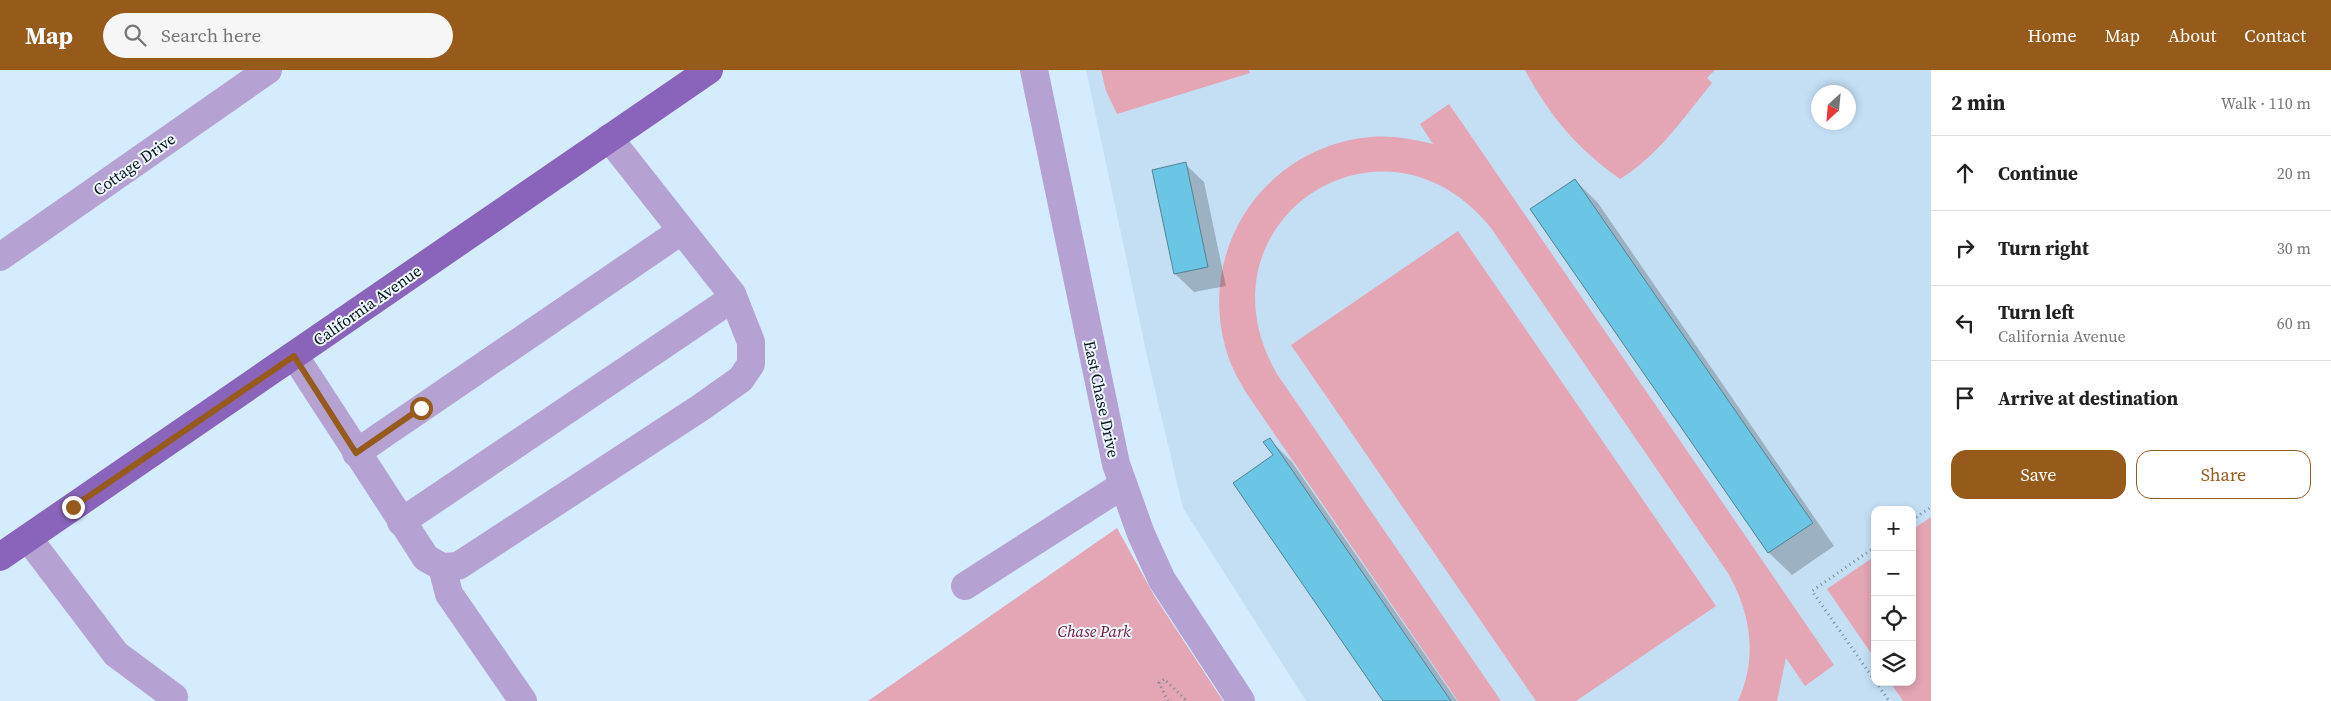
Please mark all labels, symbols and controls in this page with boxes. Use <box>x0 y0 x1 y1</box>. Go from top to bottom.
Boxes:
search box <box>103 13 453 58</box>
text: Map <box>25 19 73 52</box>
icon: search <box>121 21 149 49</box>
text: Search here <box>161 22 261 48</box>
text: Home <box>2028 23 2077 48</box>
text: Map <box>2105 23 2140 48</box>
text: About <box>2168 23 2216 48</box>
text: Contact <box>2244 23 2306 48</box>
north arrow <box>1811 85 1856 130</box>
text: 2 min <box>1951 88 2006 117</box>
text: Walk · 110 m <box>2221 92 2311 114</box>
street label: Cottage Drive <box>88 128 180 200</box>
icon: ahead <box>1951 159 1979 187</box>
text: Continue <box>1998 160 2078 186</box>
text: 20 m <box>2277 162 2311 184</box>
icon: right <box>1951 234 1979 262</box>
text: Turn right <box>1998 235 2089 261</box>
text: 30 m <box>2277 237 2311 259</box>
street label: California Avenue <box>308 259 426 351</box>
text: Turn left <box>1998 299 2074 325</box>
icon: left <box>1951 309 1979 337</box>
text: 60 m <box>2277 312 2311 334</box>
text: California Avenue <box>1998 325 2126 347</box>
street label: East Chase Drive <box>1079 339 1125 459</box>
icon: arrive <box>1951 384 1979 412</box>
text: Arrive at destination <box>1998 385 2178 411</box>
route start <box>410 397 433 420</box>
button: Save <box>1951 450 2126 499</box>
button: Share <box>2136 450 2311 499</box>
route end <box>62 496 85 519</box>
map controls <box>1871 506 1916 686</box>
button: + <box>1871 506 1916 551</box>
button: − <box>1871 551 1916 596</box>
button: locate <box>1871 596 1916 641</box>
park label: Chase Park <box>1057 620 1131 642</box>
button: layers <box>1871 641 1916 686</box>

